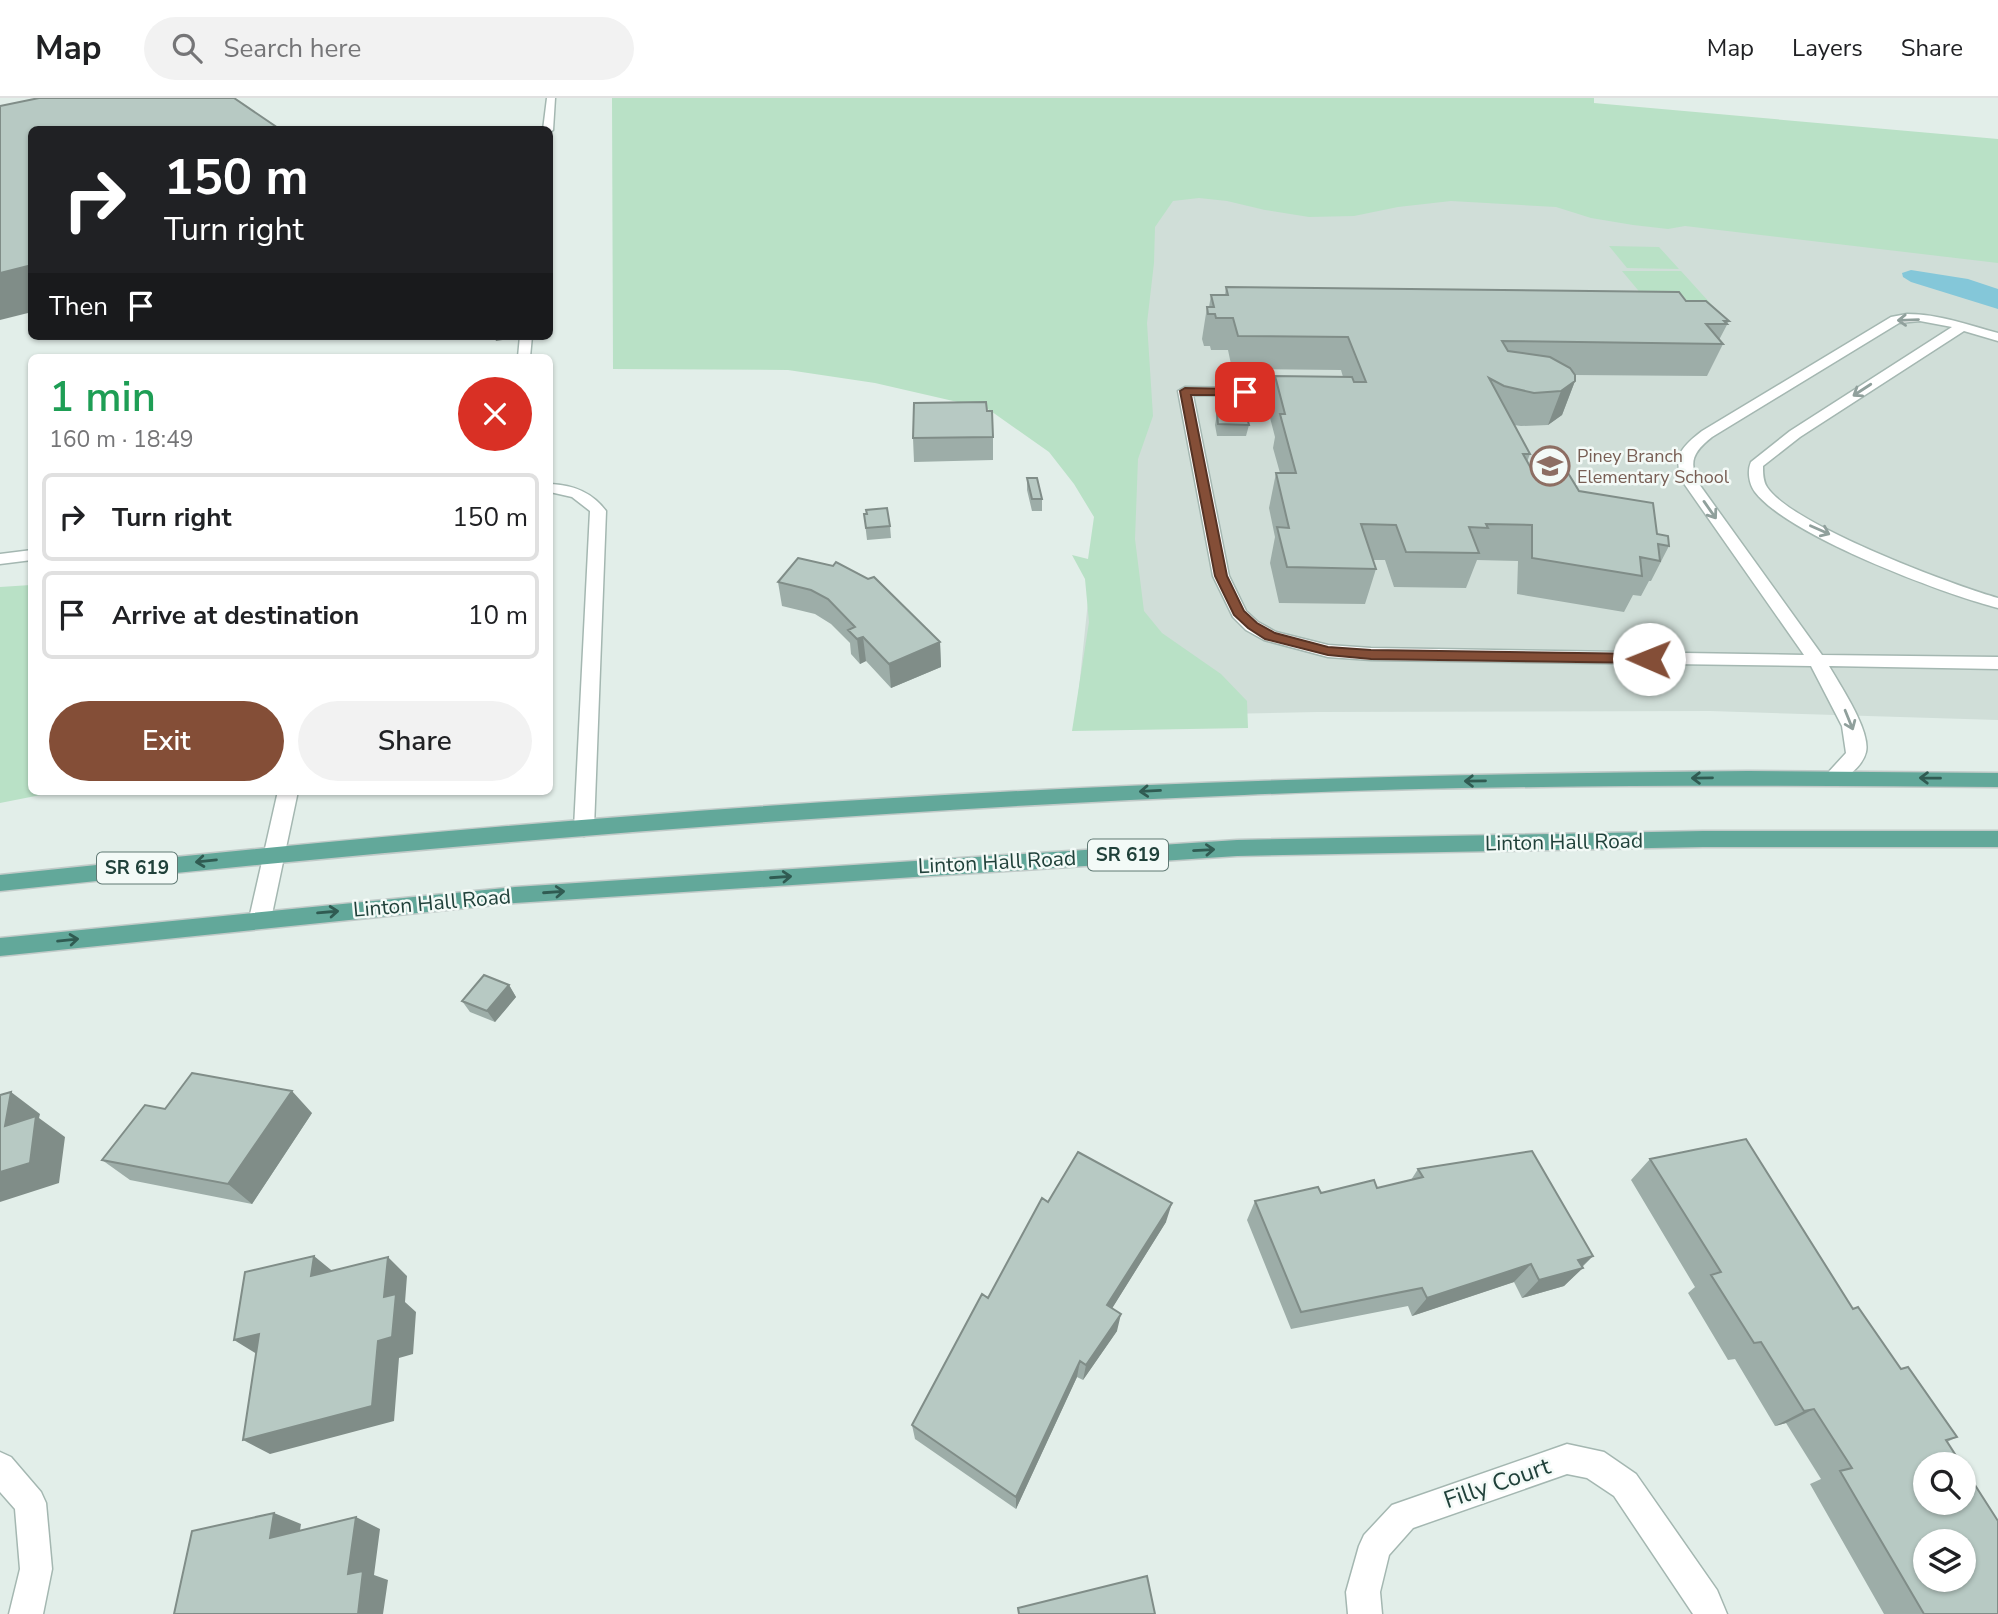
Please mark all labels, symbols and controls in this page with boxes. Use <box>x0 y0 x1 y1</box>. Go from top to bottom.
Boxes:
search box <box>144 17 634 80</box>
text: Map <box>35 26 102 71</box>
icon: search <box>168 29 206 67</box>
text: Search here <box>224 31 361 66</box>
text: Map <box>1707 32 1754 64</box>
text: Layers <box>1792 32 1863 64</box>
text: Share <box>1901 32 1963 64</box>
text: 150 m <box>164 144 308 211</box>
icon: right <box>49 154 140 245</box>
text: Turn right <box>164 208 304 251</box>
icon: arrive <box>122 287 160 325</box>
text: Then <box>49 289 108 324</box>
one-way arrow <box>1896 313 1919 326</box>
pin <box>1215 362 1275 422</box>
text: 1 min <box>49 369 156 426</box>
icon: arrive <box>1226 373 1264 411</box>
button: close <box>458 377 532 451</box>
one-way arrow <box>1853 383 1872 398</box>
text: 160 m · 18:49 <box>49 424 194 455</box>
place label: Piney Branch Elementary School <box>1577 444 1730 489</box>
school or university icon: Piney Branch Elementary School <box>1529 445 1571 487</box>
icon: right <box>53 498 91 536</box>
text: Turn right <box>112 500 231 535</box>
text: 150 m <box>452 500 528 535</box>
one-way arrow <box>1703 500 1717 519</box>
one-way arrow <box>1809 524 1830 537</box>
icon: arrive <box>53 596 91 634</box>
text: Arrive at destination <box>112 598 359 633</box>
text: 10 m <box>468 598 528 633</box>
position arrow <box>1612 622 1686 696</box>
button: Exit <box>49 701 284 781</box>
button: Share <box>298 701 532 781</box>
one-way arrow <box>1843 708 1856 730</box>
one-way arrow <box>1691 771 1714 785</box>
one-way arrow <box>1919 772 1942 785</box>
one-way arrow <box>1464 775 1487 788</box>
one-way arrow <box>1138 785 1161 798</box>
street label: Linton Hall Road <box>1485 827 1643 857</box>
road number: SR 619 <box>1088 840 1168 870</box>
one-way arrow <box>1192 843 1215 856</box>
street label: Linton Hall Road <box>917 844 1077 880</box>
road number: SR 619 <box>97 852 177 884</box>
one-way arrow <box>195 855 218 868</box>
one-way arrow <box>770 870 793 883</box>
street label: Linton Hall Road <box>352 882 512 924</box>
one-way arrow <box>543 886 566 899</box>
one-way arrow <box>316 905 339 918</box>
one-way arrow <box>56 933 79 946</box>
street label: Filly Court <box>1439 1450 1555 1516</box>
map controls <box>1913 1452 1976 1592</box>
button: search <box>1913 1452 1976 1515</box>
button: layers <box>1913 1529 1976 1592</box>

